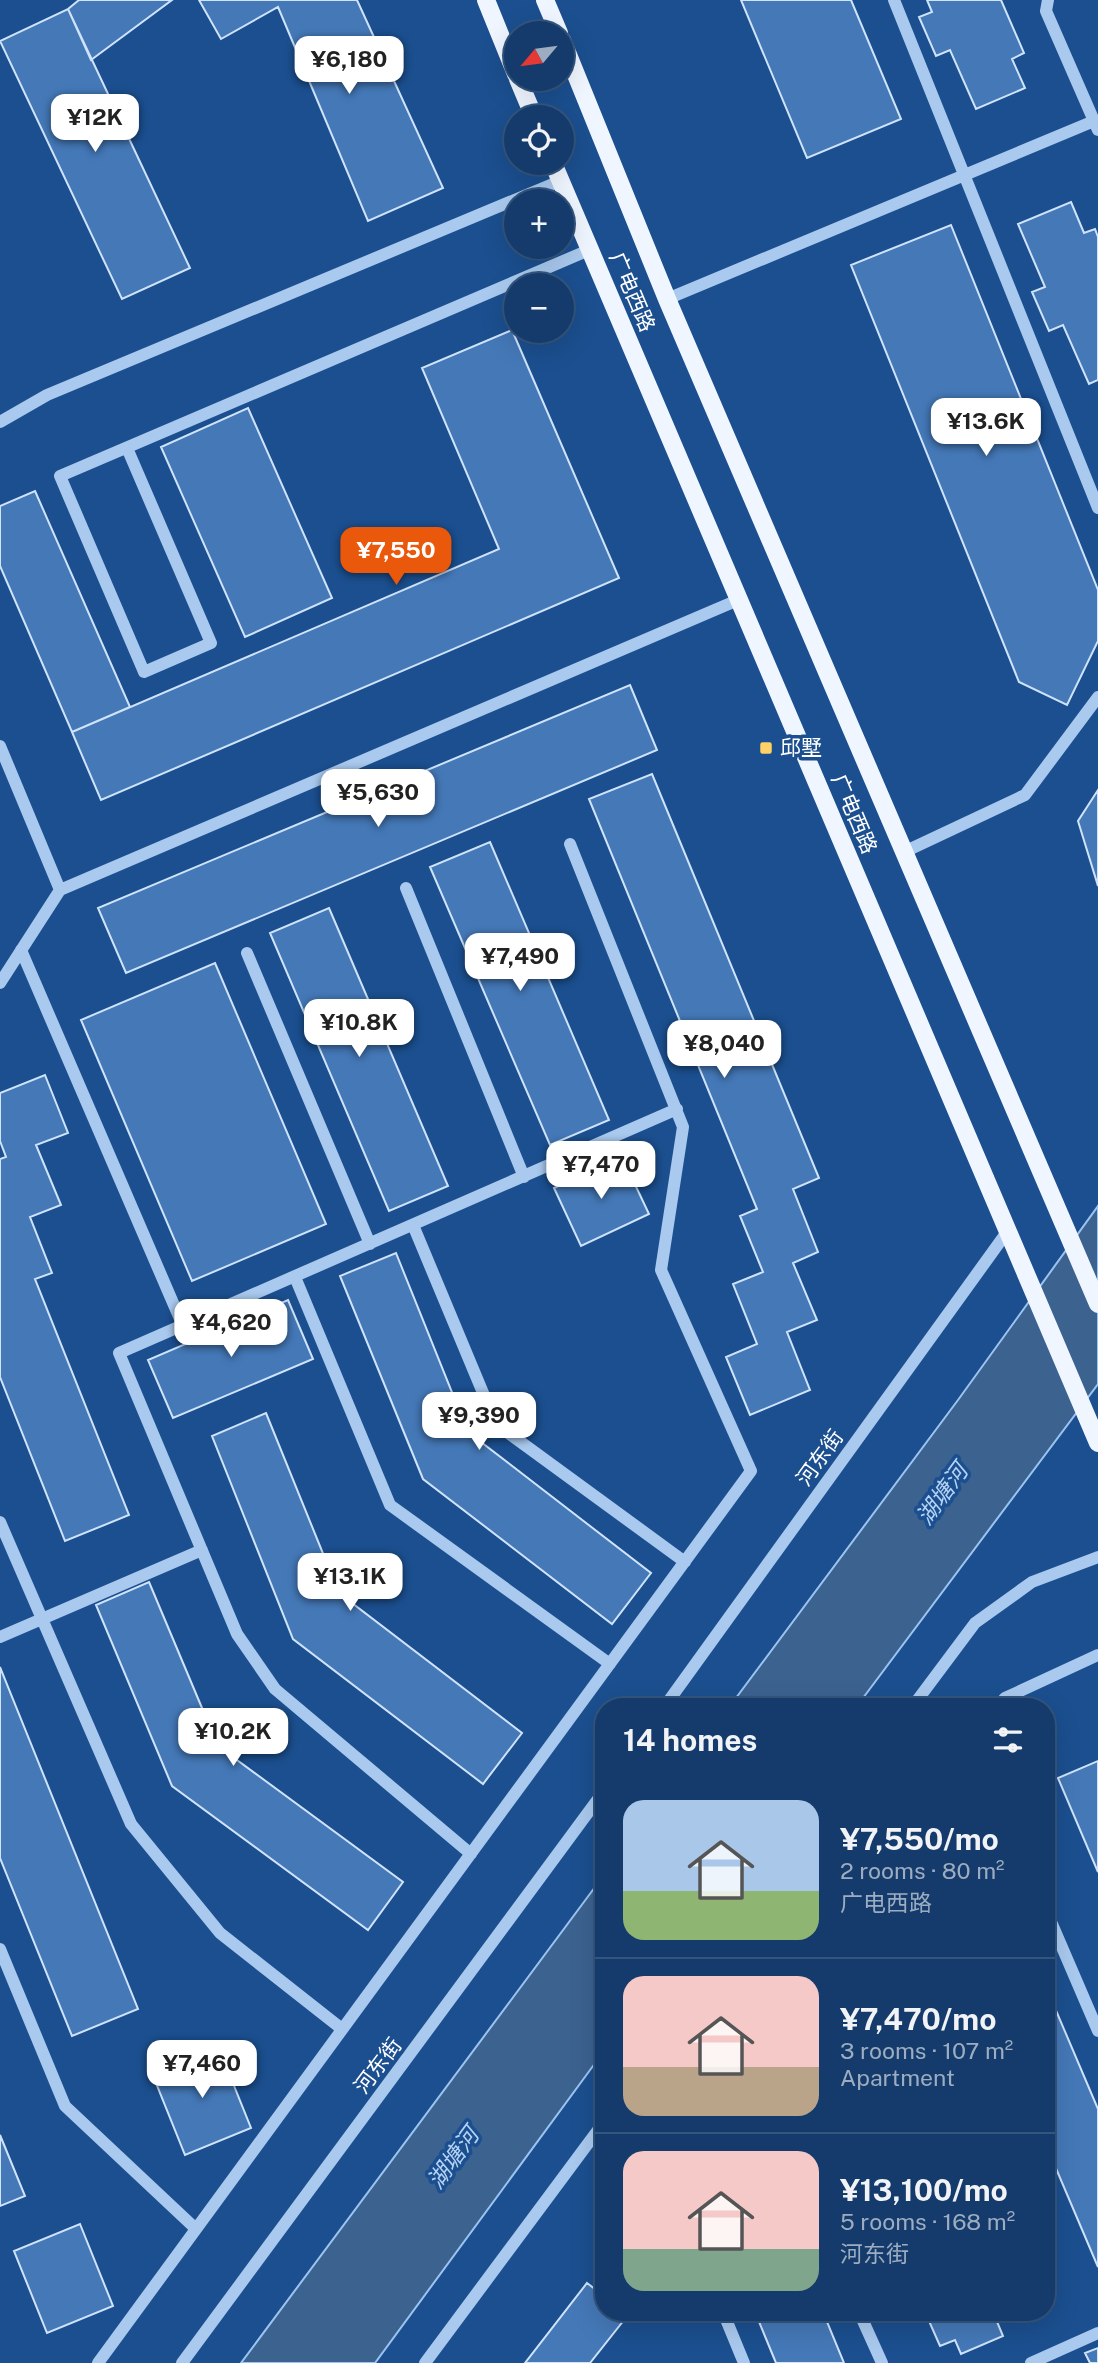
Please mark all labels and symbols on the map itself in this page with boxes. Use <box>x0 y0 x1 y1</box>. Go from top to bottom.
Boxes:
north arrow <box>504 21 574 91</box>
pin: ¥6,180 <box>292 36 406 96</box>
pin: ¥12K <box>54 94 136 154</box>
street label: 广电西路 <box>605 248 660 335</box>
pin: ¥13.6K <box>929 398 1043 458</box>
pin: ¥7,550 <box>339 528 453 587</box>
place label: 邱墅 <box>780 735 822 760</box>
marker: 邱墅 <box>758 740 774 756</box>
pin: ¥5,630 <box>321 770 435 829</box>
street label: 广电西路 <box>827 770 882 857</box>
pin: ¥7,490 <box>463 934 577 993</box>
pin: ¥10.8K <box>302 1000 416 1059</box>
pin: ¥8,040 <box>667 1020 781 1080</box>
pin: ¥7,470 <box>544 1142 658 1201</box>
pin: ¥4,620 <box>174 1300 288 1359</box>
pin: ¥9,390 <box>422 1392 536 1452</box>
street label: 河东街 <box>791 1425 848 1491</box>
water label: 湖塘河 <box>910 1455 975 1530</box>
pin: ¥13.1K <box>293 1554 407 1613</box>
pin: ¥10.2K <box>176 1708 290 1768</box>
street label: 河东街 <box>349 2033 407 2098</box>
pin: ¥7,460 <box>145 2040 259 2100</box>
water label: 湖塘河 <box>421 2119 486 2194</box>

